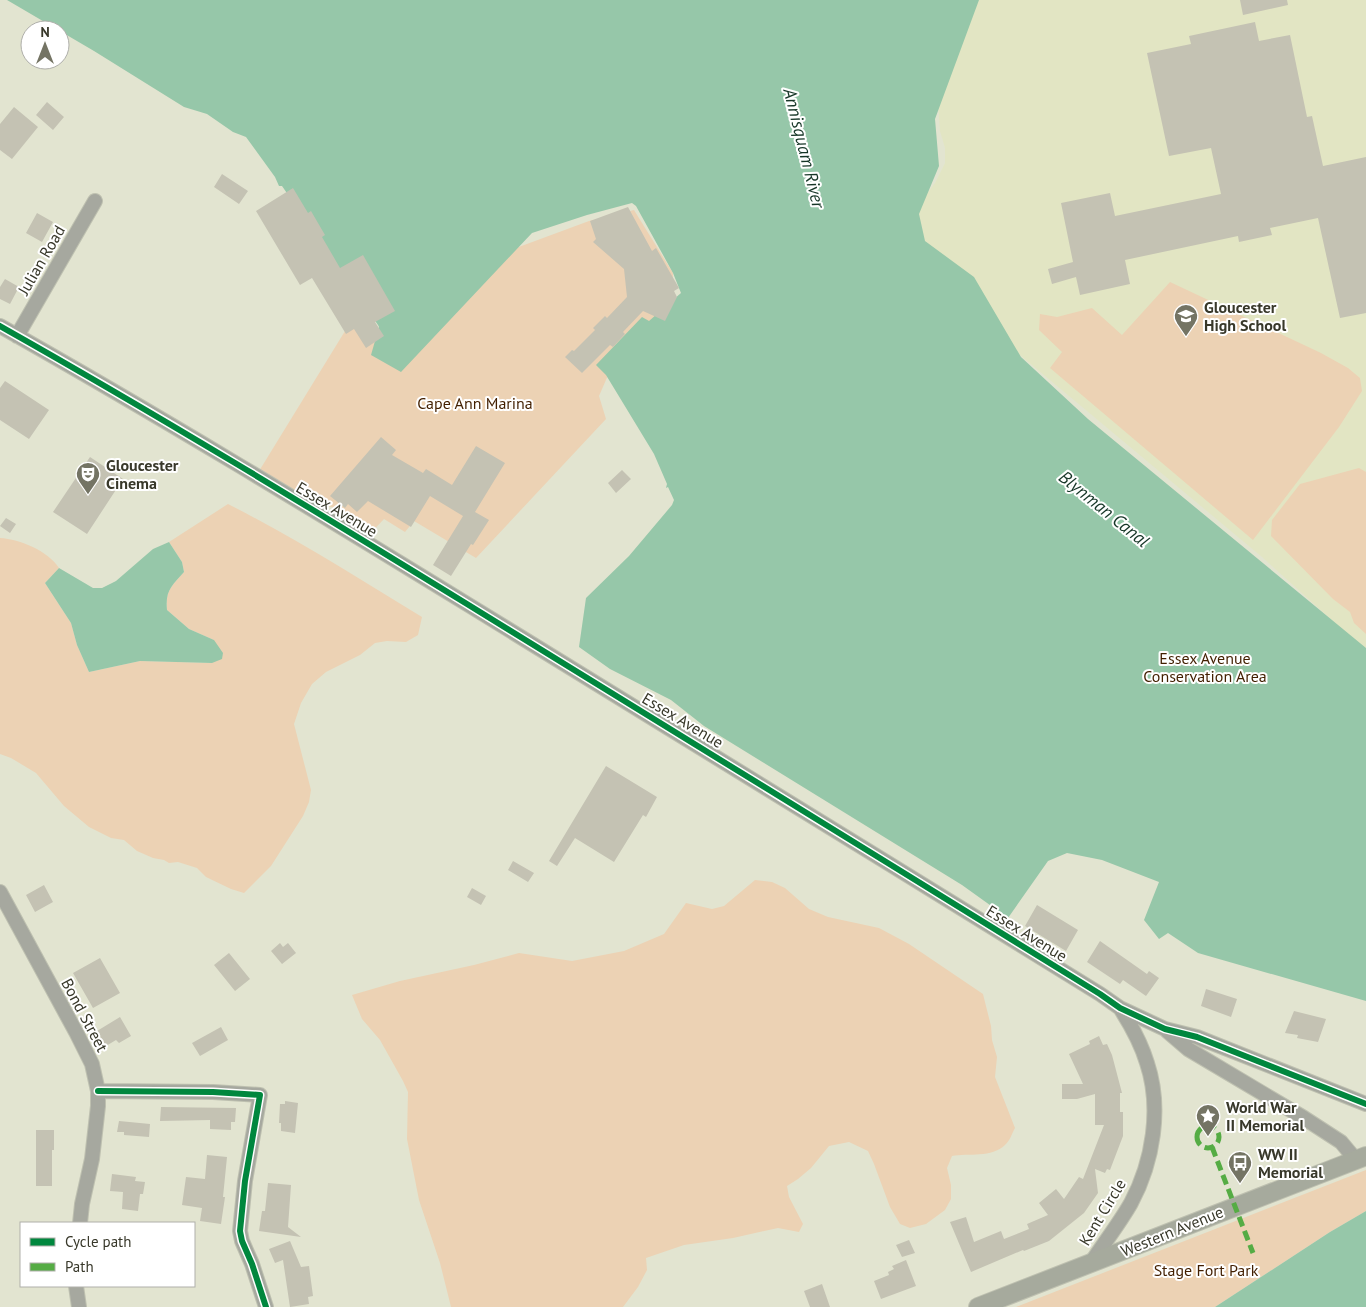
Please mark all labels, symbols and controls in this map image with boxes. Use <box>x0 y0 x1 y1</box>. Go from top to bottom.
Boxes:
north arrow <box>20 20 70 70</box>
text: N <box>40 23 50 41</box>
water label: Annisquam River <box>778 85 831 211</box>
street label: Julian Road <box>13 222 69 299</box>
place label: Gloucester High School <box>1204 297 1286 335</box>
school or university icon: Gloucester High School <box>1173 303 1199 337</box>
park label: Cape Ann Marina <box>417 393 533 413</box>
place label: Gloucester Cinema <box>106 455 179 493</box>
theatre icon: Gloucester Cinema <box>75 461 101 495</box>
water label: Blynman Canal <box>1054 465 1154 552</box>
street label: Essex Avenue <box>293 477 381 541</box>
park label: Essex Avenue Conservation Area <box>1143 648 1267 686</box>
street label: Essex Avenue <box>639 688 727 752</box>
street label: Essex Avenue <box>983 900 1071 966</box>
street label: Bond Street <box>57 975 113 1056</box>
place label: World War II Memorial <box>1226 1097 1304 1135</box>
place icon: World War II Memorial <box>1195 1103 1221 1137</box>
place label: WW II Memorial <box>1258 1144 1323 1182</box>
bus stop icon: WW II Memorial <box>1227 1150 1253 1184</box>
street label: Kent Circle <box>1074 1175 1130 1249</box>
street label: Western Avenue <box>1118 1201 1226 1261</box>
legend <box>20 1222 195 1287</box>
text: Cycle path <box>65 1232 131 1251</box>
text: Path <box>65 1257 94 1276</box>
park label: Stage Fort Park <box>1154 1260 1259 1280</box>

